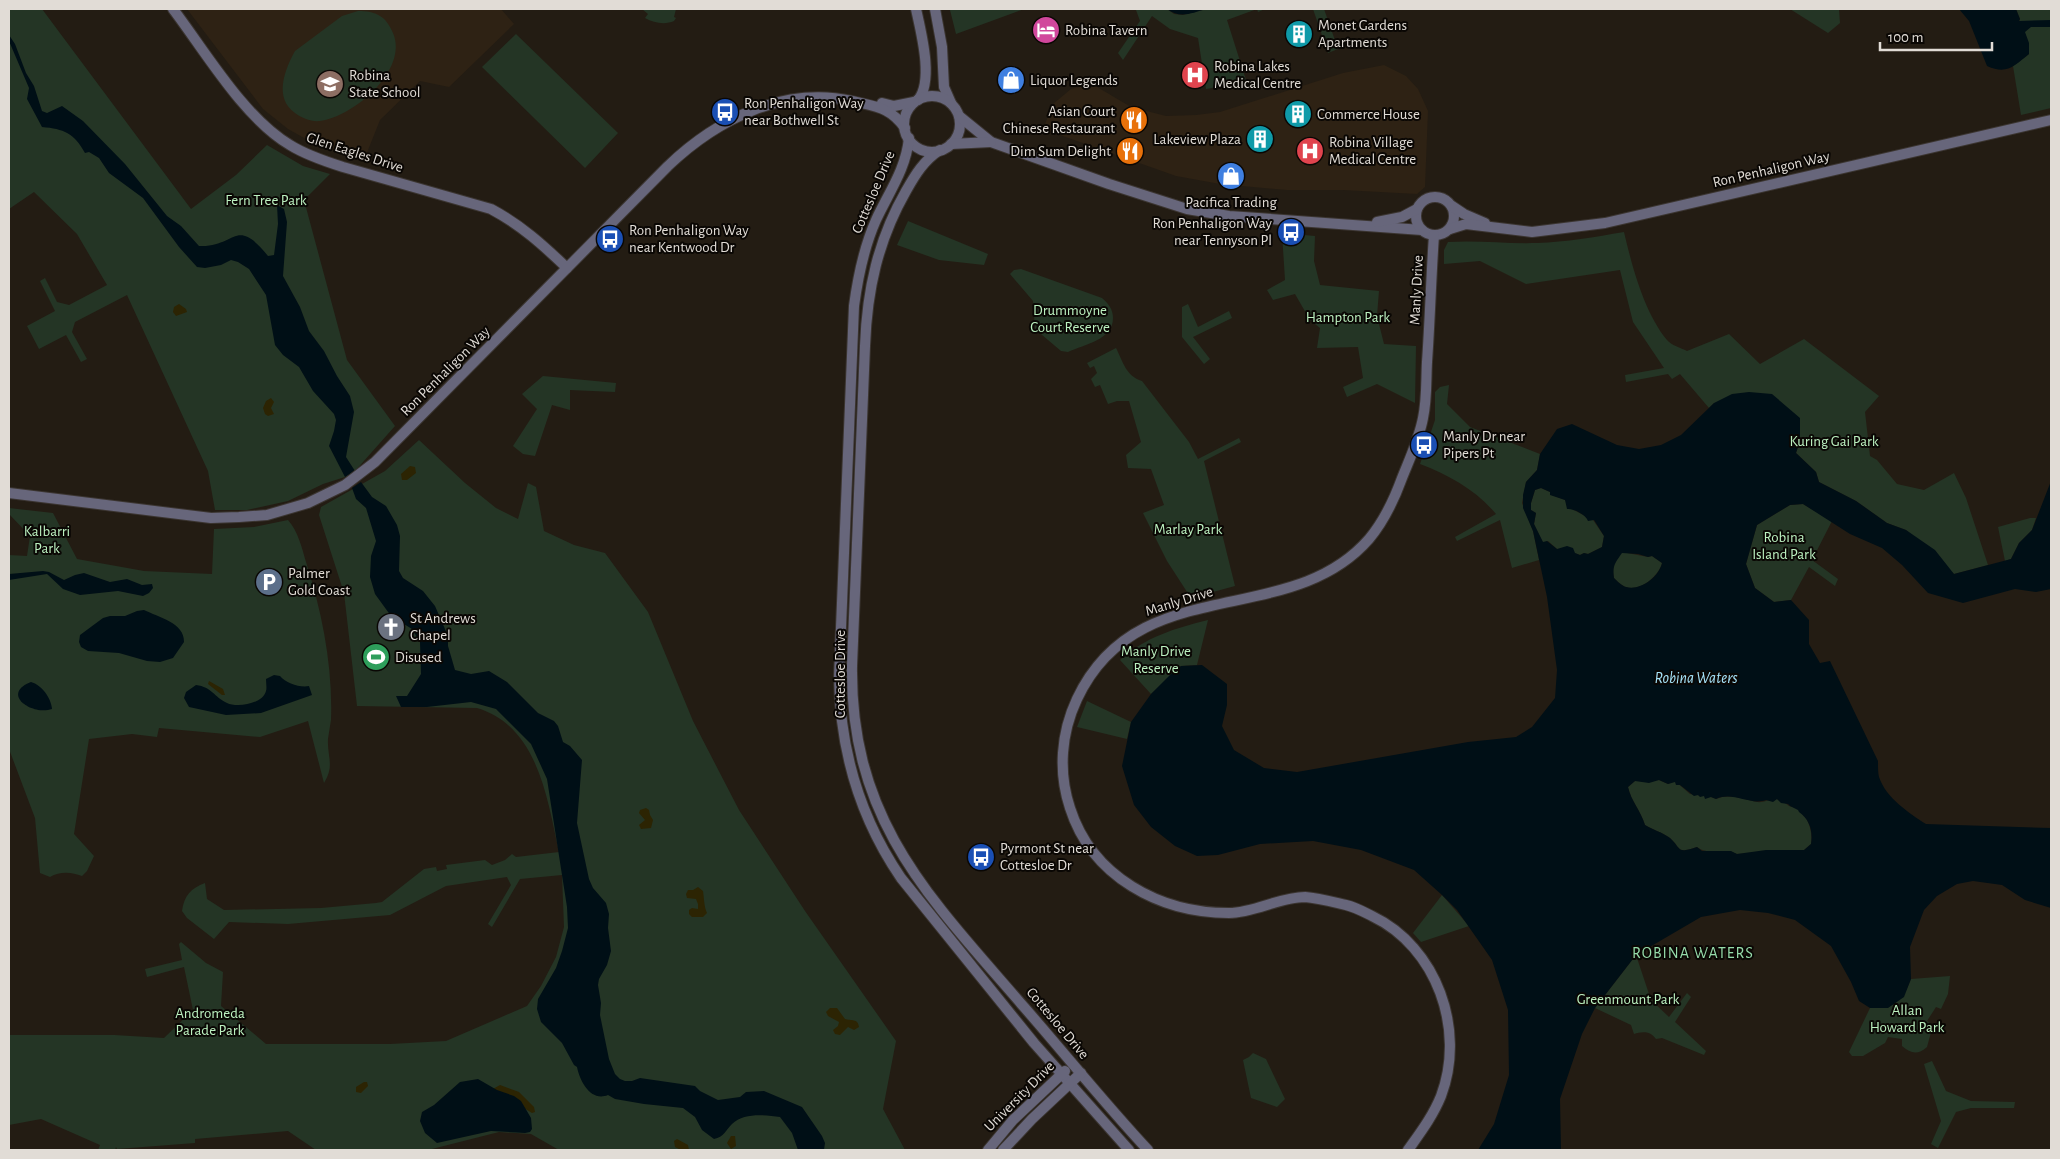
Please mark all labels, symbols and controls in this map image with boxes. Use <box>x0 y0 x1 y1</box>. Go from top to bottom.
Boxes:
hotel icon: Robina Tavern <box>1031 15 1061 45</box>
place label: Monet Gardens Apartments <box>1318 18 1407 50</box>
building icon: Monet Gardens Apartments <box>1284 19 1314 49</box>
scale bar <box>1880 20 1992 52</box>
place label: Robina Tavern <box>1065 23 1147 38</box>
text: 100 m <box>1888 30 1923 45</box>
place label: Robina Lakes Medical Centre <box>1214 59 1301 91</box>
hospital icon: Robina Lakes Medical Centre <box>1180 60 1210 90</box>
shop icon: Liquor Legends <box>996 65 1026 95</box>
place label: Robina State School <box>349 68 421 100</box>
school or university icon: Robina State School <box>315 69 345 99</box>
place label: Liquor Legends <box>1030 73 1118 88</box>
place label: Ron Penhaligon Way near Bothwell St <box>744 96 864 128</box>
bus stop icon: Ron Penhaligon Way near Bothwell St <box>710 97 740 127</box>
building icon: Commerce House <box>1283 99 1313 129</box>
place label: Asian Court Chinese Restaurant <box>1003 104 1115 136</box>
restaurant icon: Asian Court Chinese Restaurant <box>1119 105 1149 135</box>
place label: Commerce House <box>1317 107 1420 122</box>
building icon: Lakeview Plaza <box>1245 124 1275 154</box>
street label: Glen Eagles Drive <box>305 130 405 175</box>
place label: Lakeview Plaza <box>1153 132 1241 147</box>
place label: Robina Village Medical Centre <box>1329 135 1416 167</box>
restaurant icon: Dim Sum Delight <box>1115 136 1145 166</box>
hospital icon: Robina Village Medical Centre <box>1295 136 1325 166</box>
place label: Dim Sum Delight <box>1010 144 1111 159</box>
street label: Cottesloe Drive <box>849 149 898 236</box>
street label: Ron Penhaligon Way <box>1711 149 1832 190</box>
shop icon: Pacifica Trading <box>1216 161 1246 191</box>
park label: Fern Tree Park <box>225 193 307 208</box>
place label: Pacifica Trading <box>1185 195 1277 210</box>
place label: Ron Penhaligon Way near Tennyson Pl <box>1152 216 1273 248</box>
bus stop icon: Ron Penhaligon Way near Tennyson Pl <box>1276 217 1306 247</box>
place label: Ron Penhaligon Way near Kentwood Dr <box>629 223 749 255</box>
bus stop icon: Ron Penhaligon Way near Kentwood Dr <box>595 224 625 254</box>
street label: Manly Drive <box>1407 255 1426 325</box>
park label: Drummoyne Court Reserve <box>1030 303 1110 335</box>
park label: Hampton Park <box>1306 310 1390 325</box>
street label: Ron Penhaligon Way <box>398 323 493 419</box>
place label: Manly Dr near Pipers Pt <box>1443 429 1525 461</box>
bus stop icon: Manly Dr near Pipers Pt <box>1409 430 1439 460</box>
park label: Kuring Gai Park <box>1789 434 1879 449</box>
park label: Marlay Park <box>1154 522 1222 537</box>
park label: Kalbarri Park <box>24 524 70 556</box>
park label: Robina Island Park <box>1752 530 1816 562</box>
place label: Palmer Gold Coast <box>288 566 350 598</box>
parking icon: Palmer Gold Coast <box>254 567 284 597</box>
street label: Manly Drive <box>1143 584 1215 619</box>
place label: St Andrews Chapel <box>410 611 476 643</box>
church icon: St Andrews Chapel <box>376 612 406 642</box>
street label: Cottesloe Drive <box>833 630 848 718</box>
sports icon: Disused <box>361 642 391 672</box>
park label: Manly Drive Reserve <box>1121 644 1191 676</box>
place label: Disused <box>395 650 442 665</box>
water label: Robina Waters <box>1654 670 1738 686</box>
place label: Pyrmont St near Cottesloe Dr <box>1000 841 1094 873</box>
bus stop icon: Pyrmont St near Cottesloe Dr <box>966 842 996 872</box>
district label: ROBINA WATERS <box>1632 945 1754 961</box>
street label: Cottesloe Drive <box>1023 985 1092 1062</box>
park label: Greenmount Park <box>1577 992 1680 1007</box>
park label: Allan Howard Park <box>1870 1003 1945 1035</box>
park label: Andromeda Parade Park <box>175 1006 245 1038</box>
street label: University Drive <box>981 1058 1057 1134</box>

